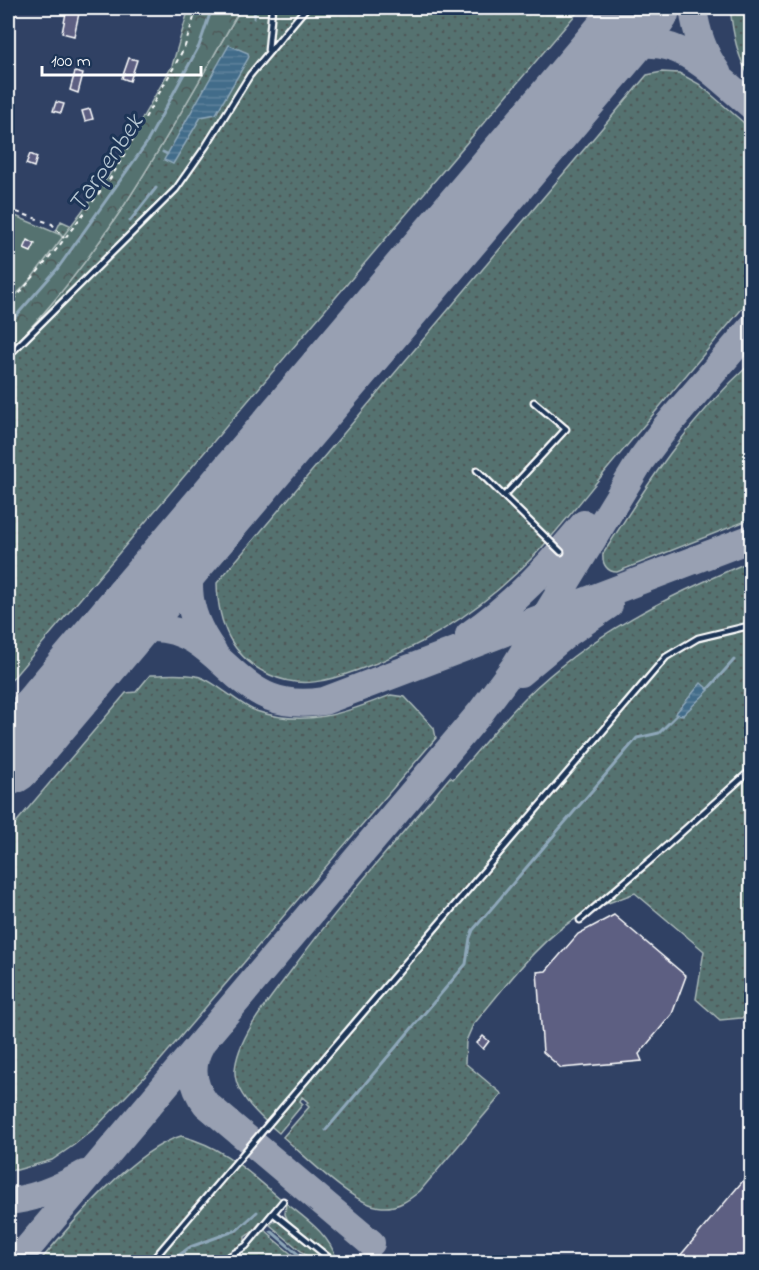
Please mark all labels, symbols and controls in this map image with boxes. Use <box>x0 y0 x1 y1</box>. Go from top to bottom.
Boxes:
scale bar <box>42 39 201 77</box>
text: 100 m <box>51 49 91 75</box>
water label: Tarpenbek <box>60 105 155 221</box>

